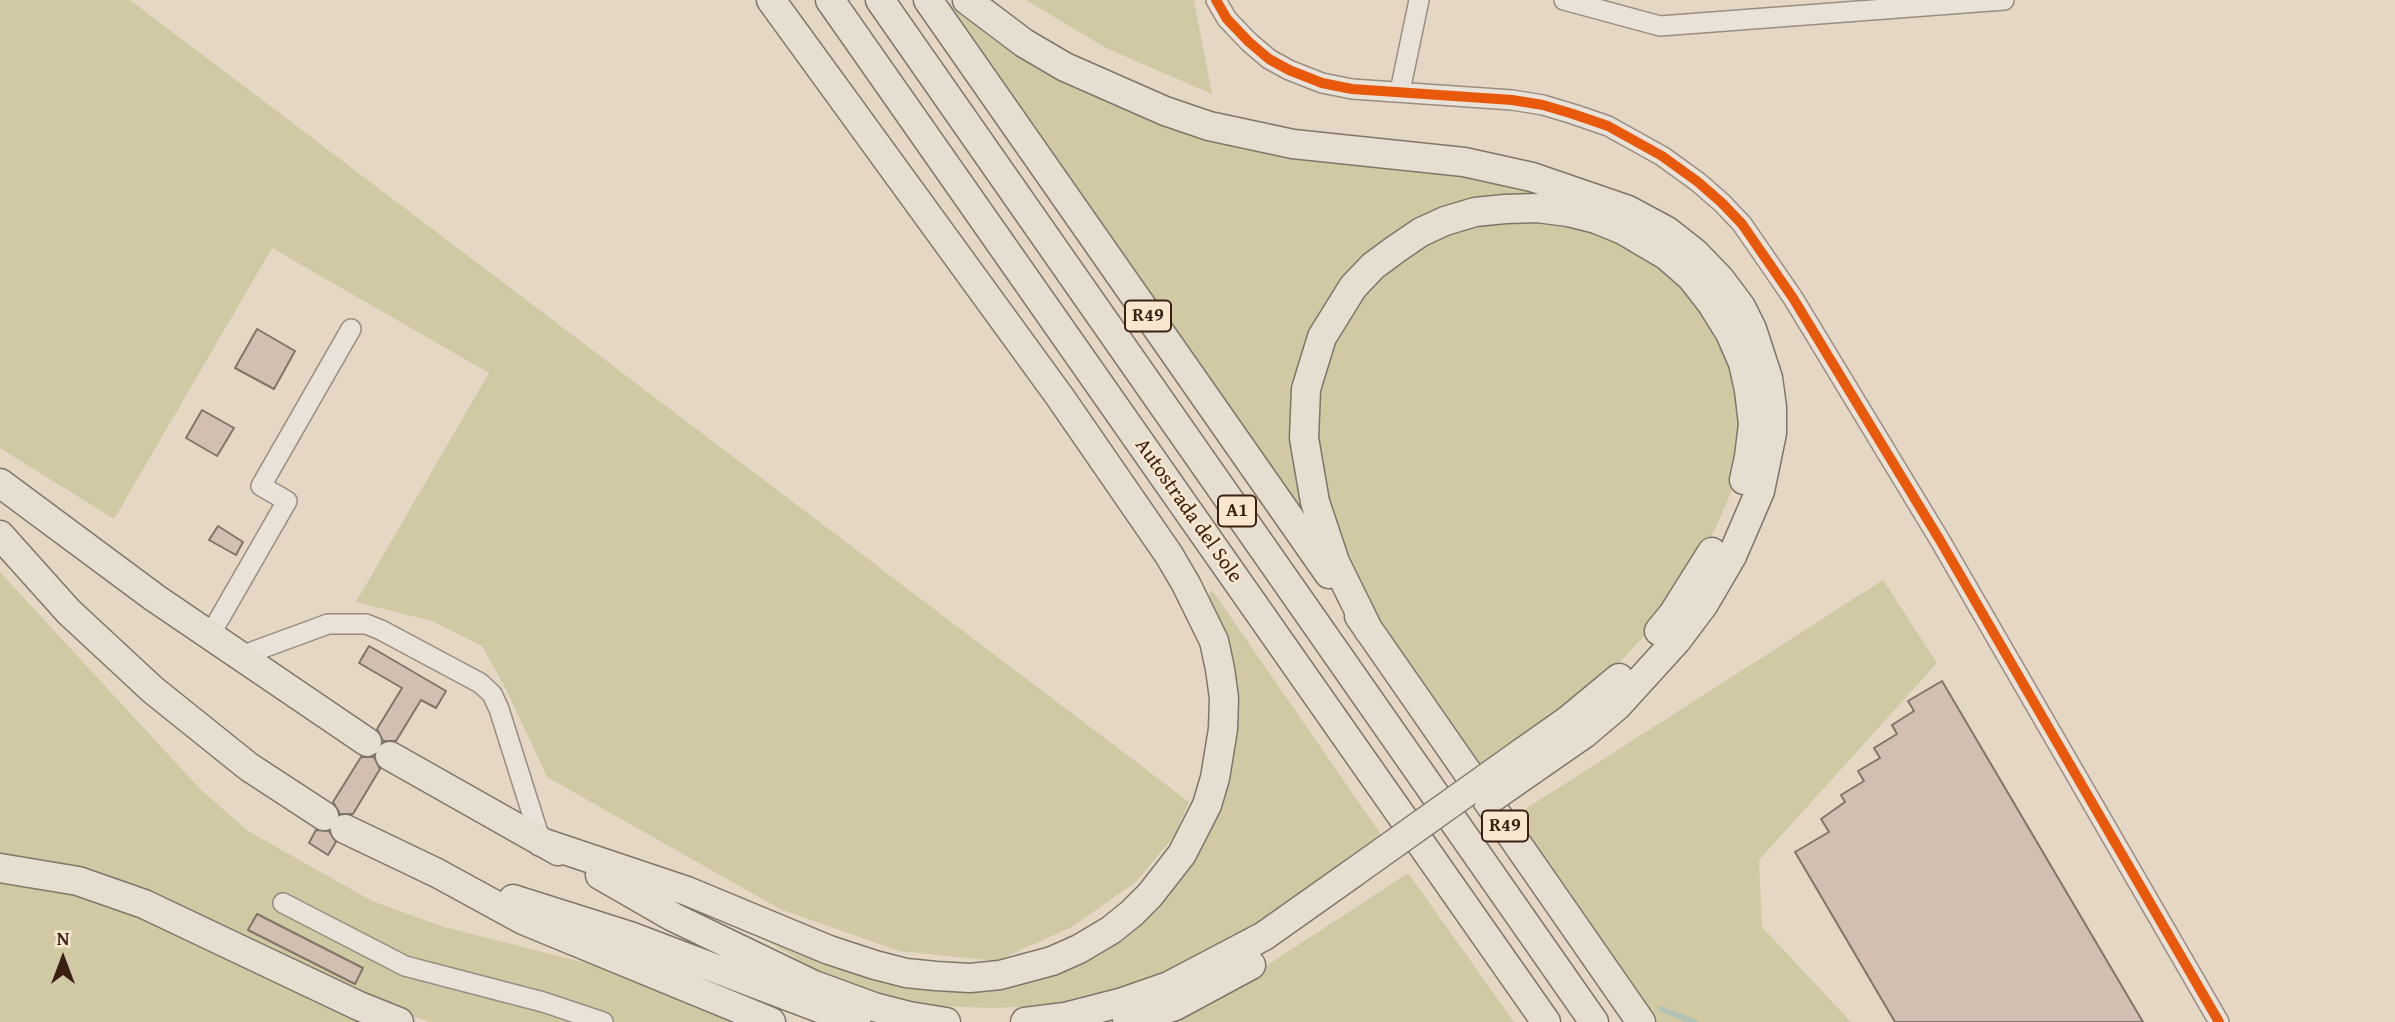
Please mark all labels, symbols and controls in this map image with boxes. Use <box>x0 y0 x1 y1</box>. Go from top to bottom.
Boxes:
road number: R49 <box>1125 300 1171 332</box>
street label: Autostrada del Sole <box>1129 434 1247 588</box>
road number: A1 <box>1218 496 1256 526</box>
road number: R49 <box>1482 810 1528 842</box>
north arrow <box>28 924 98 994</box>
text: N <box>57 924 69 952</box>

